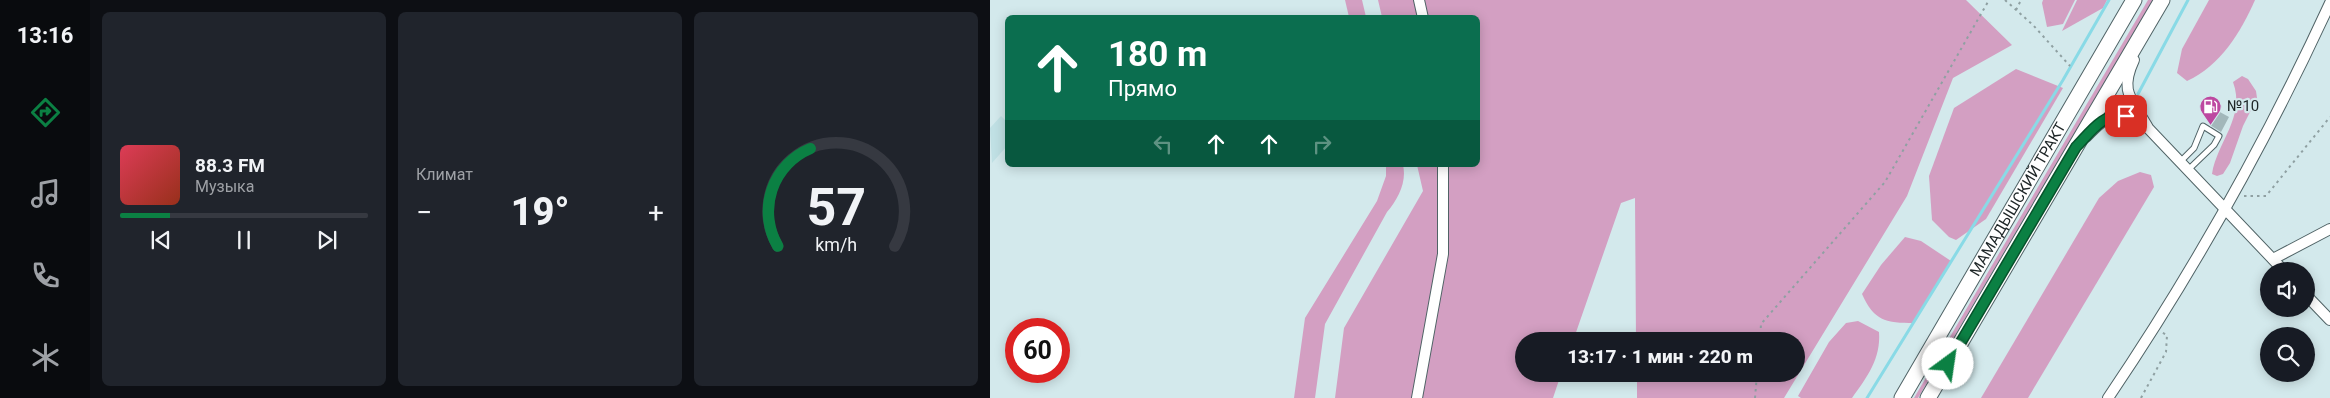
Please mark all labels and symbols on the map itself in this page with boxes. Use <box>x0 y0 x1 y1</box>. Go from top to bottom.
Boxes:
fuel station icon: №10 <box>2199 94 2223 125</box>
pin <box>2105 95 2147 137</box>
place label: №10 <box>2227 97 2259 115</box>
street label: МАМАДЫШСКИЙ ТРАКТ <box>1966 119 2070 279</box>
speed limit sign: 60 <box>1005 318 1070 383</box>
position arrow <box>1921 337 1973 389</box>

